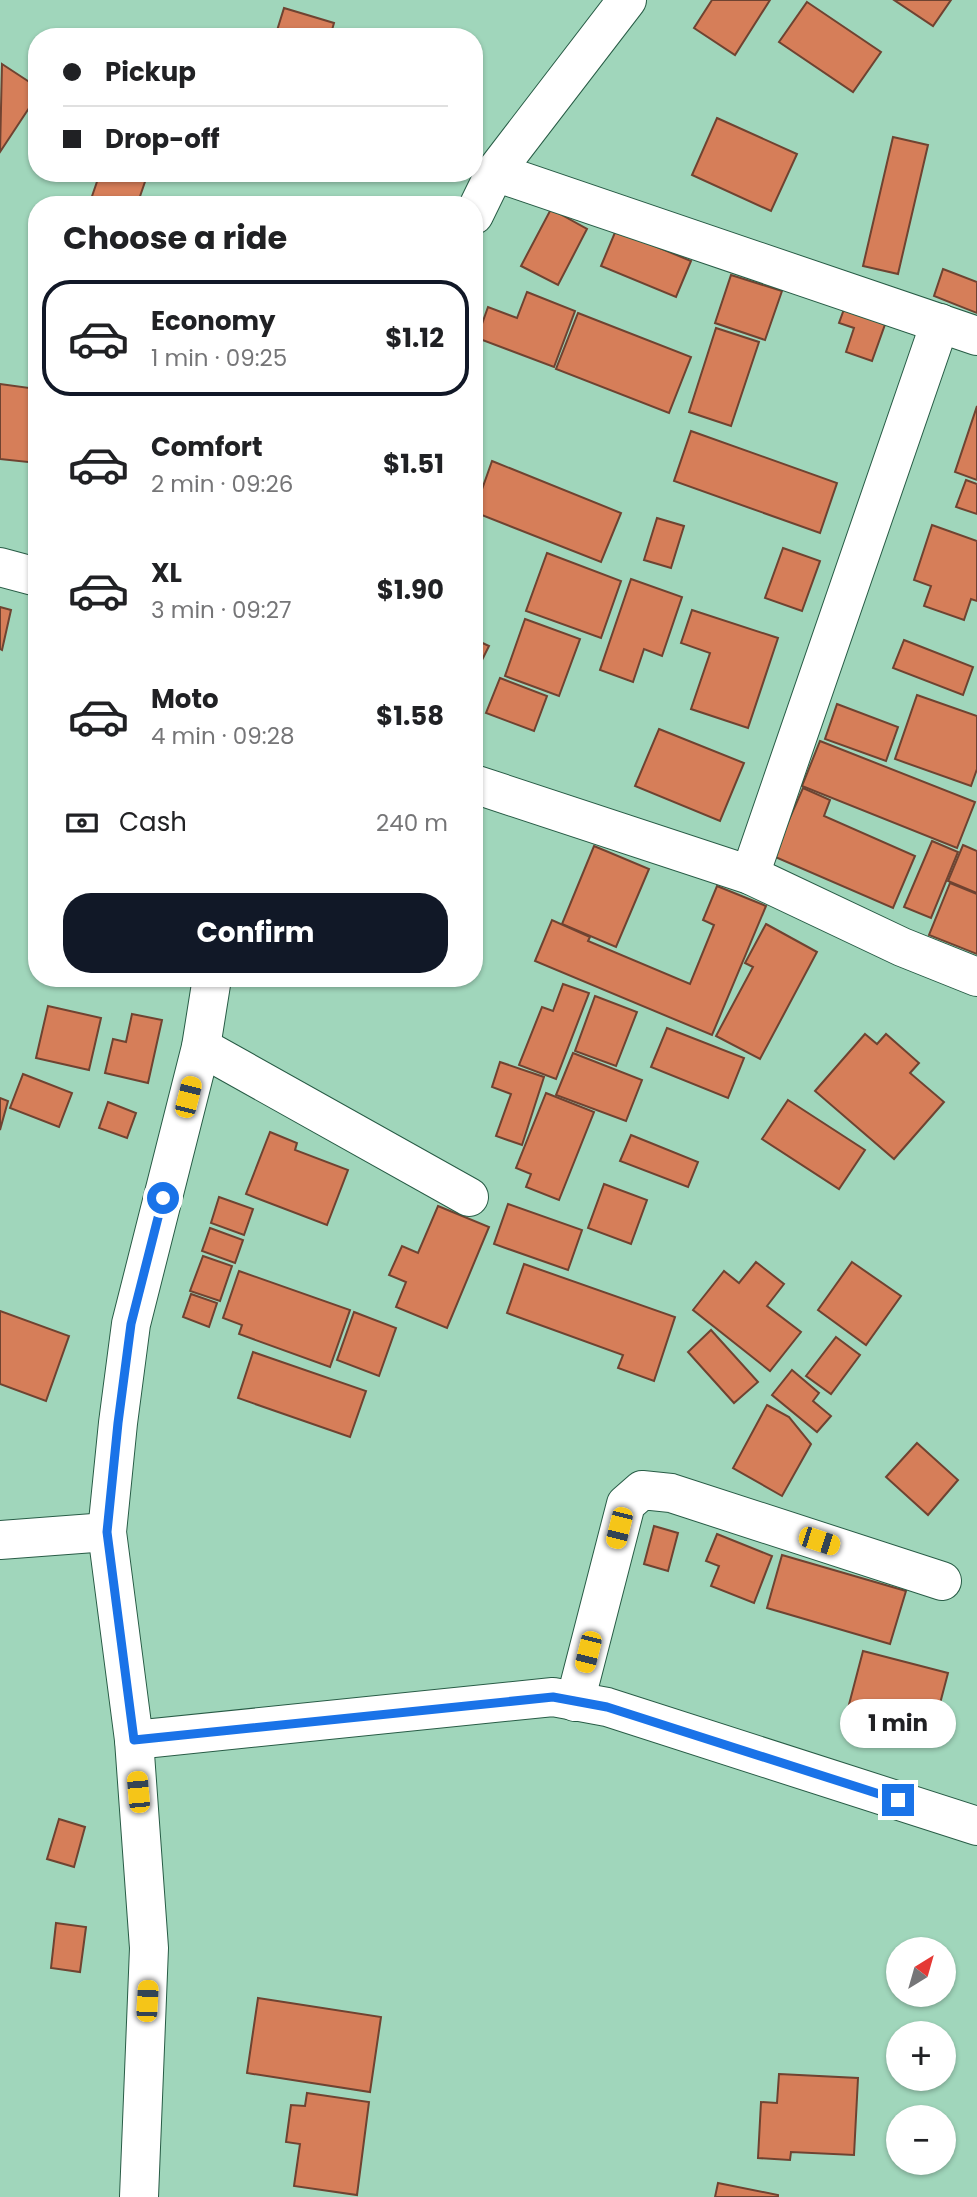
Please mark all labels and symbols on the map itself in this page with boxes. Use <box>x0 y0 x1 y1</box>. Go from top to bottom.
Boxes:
car <box>173 1074 204 1120</box>
route start <box>147 1182 179 1214</box>
car <box>604 1505 635 1551</box>
car <box>796 1525 843 1557</box>
car <box>573 1629 604 1675</box>
callout: 1 min <box>840 1699 956 1748</box>
car <box>126 1770 151 1814</box>
route end <box>882 1784 914 1816</box>
north arrow <box>886 1937 956 2007</box>
car <box>136 1979 159 2023</box>

